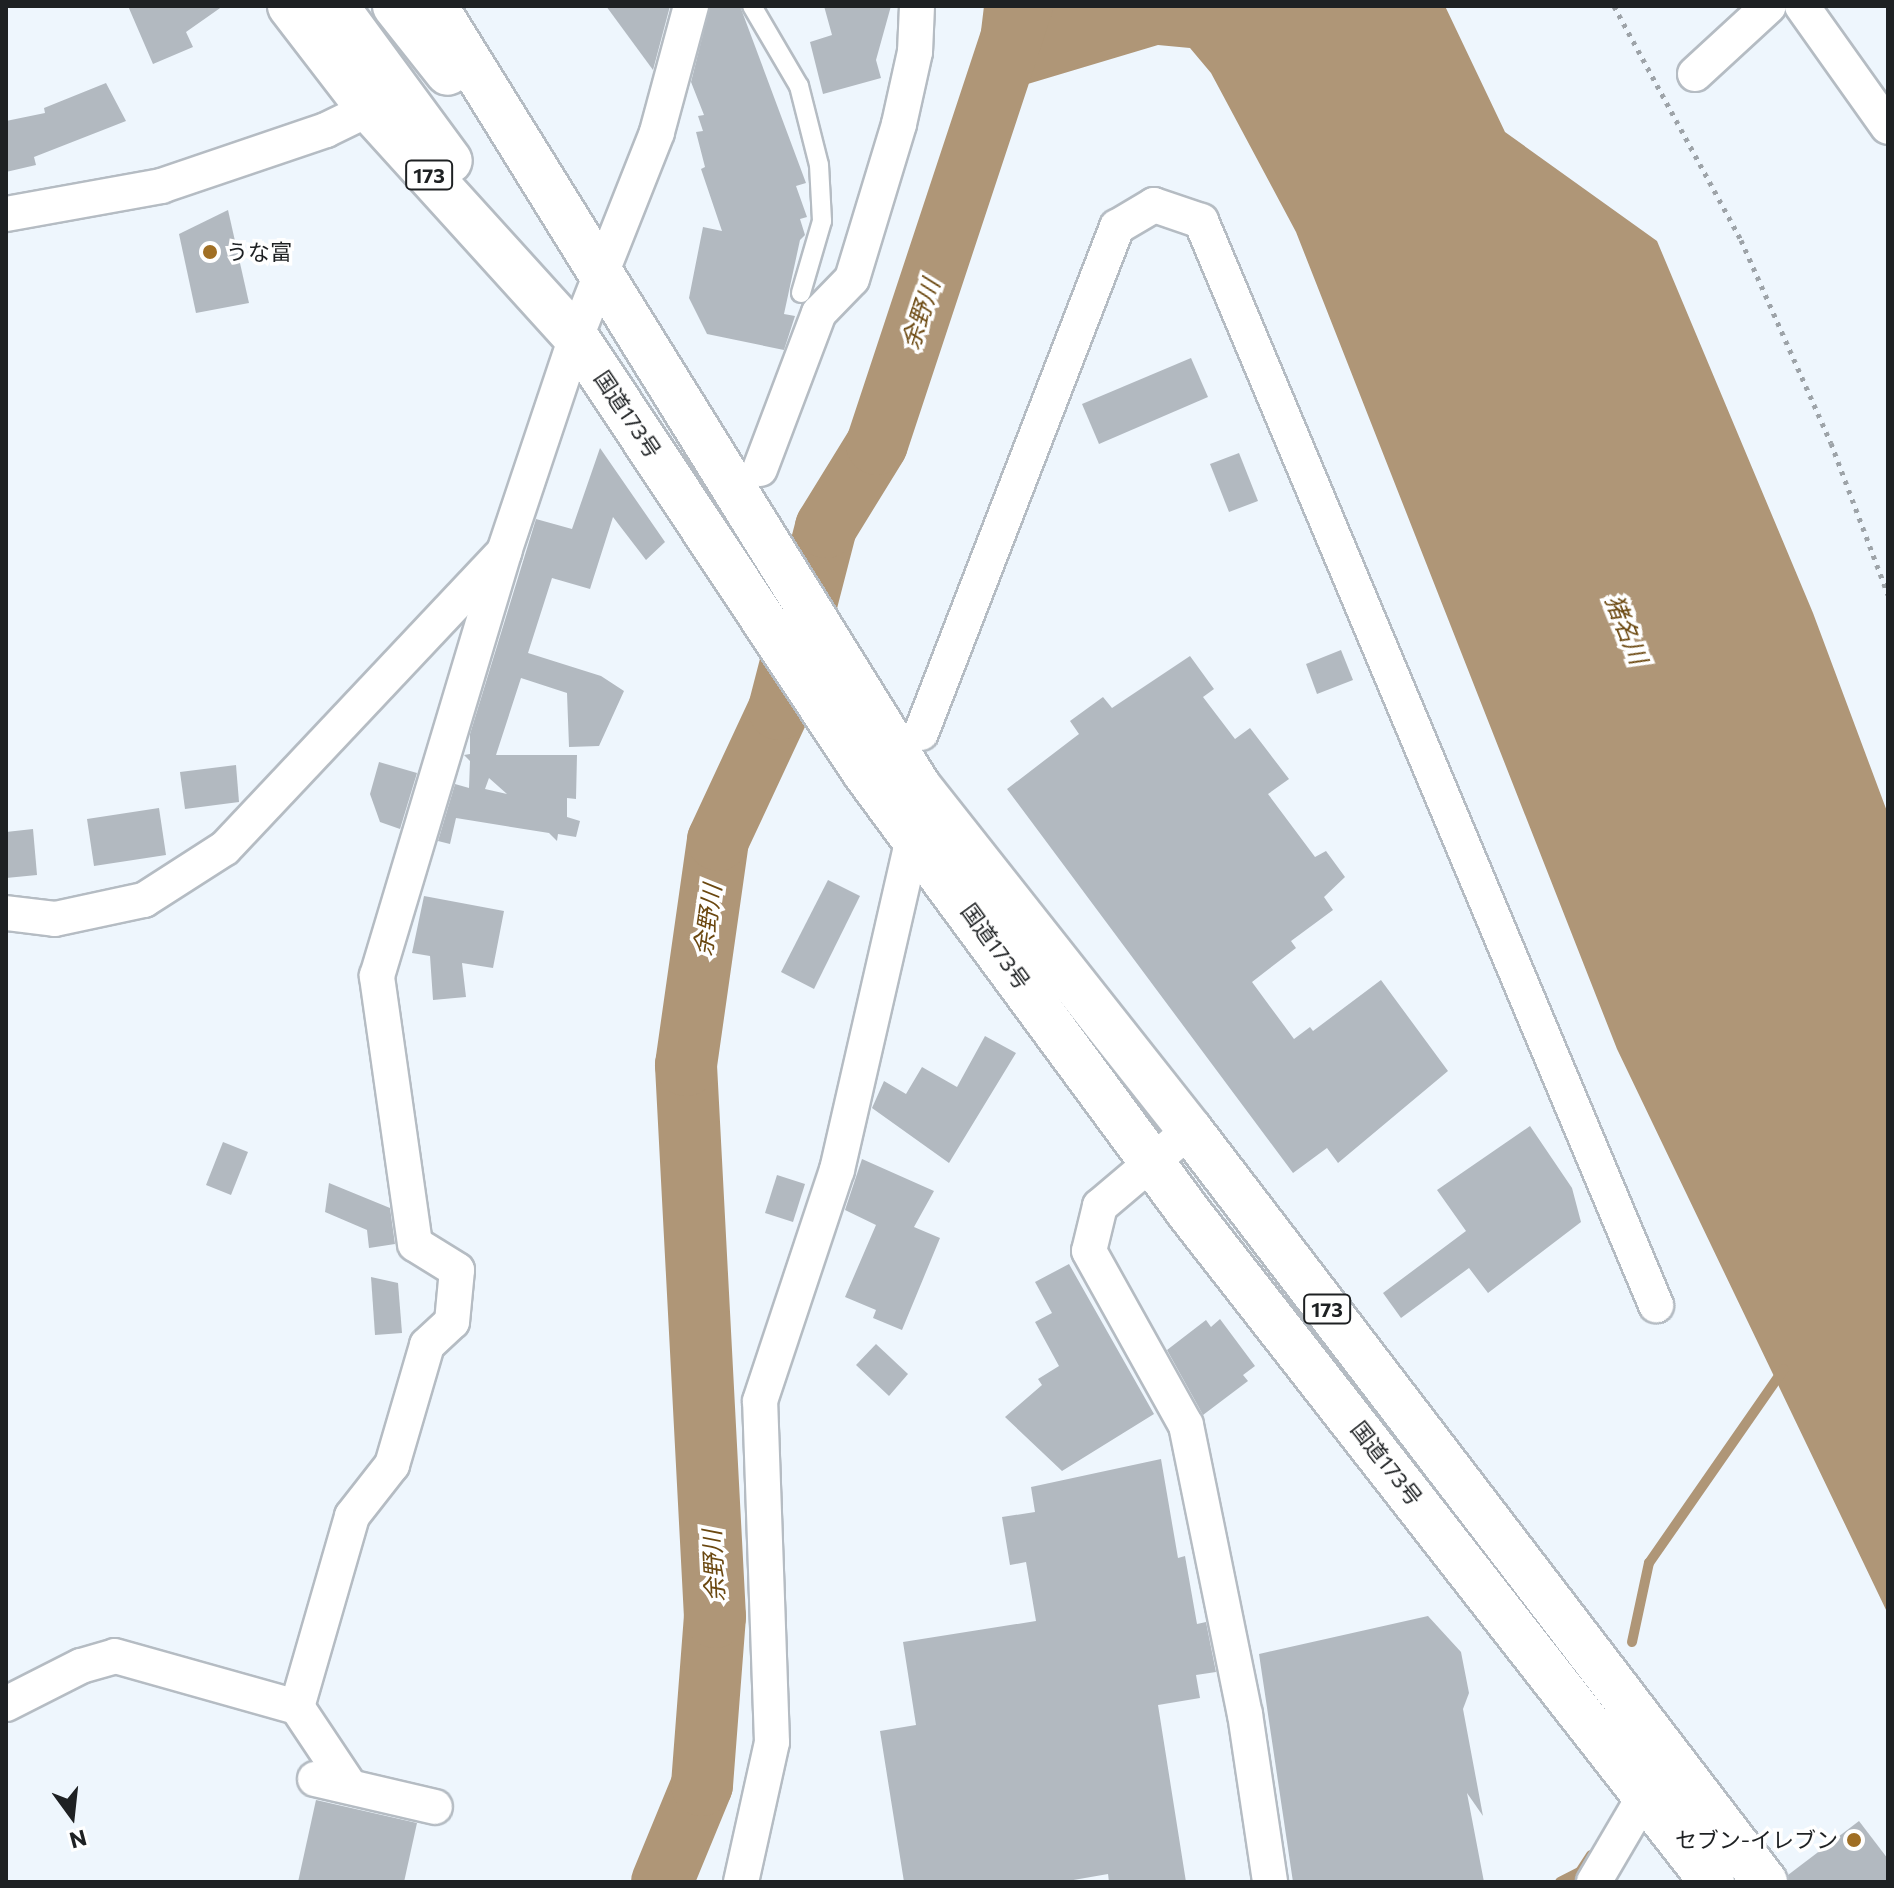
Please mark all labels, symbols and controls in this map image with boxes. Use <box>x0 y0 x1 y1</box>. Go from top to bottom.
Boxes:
road number: 173 <box>405 159 453 191</box>
place label: うな富 <box>226 239 292 265</box>
marker: うな富 <box>201 243 219 261</box>
water label: 余野川 <box>895 275 945 353</box>
street label: 国道173号 <box>589 365 667 463</box>
water label: 猪名川 <box>1600 590 1654 668</box>
water label: 余野川 <box>688 882 726 958</box>
street label: 国道173号 <box>956 898 1036 994</box>
road number: 173 <box>1303 1293 1351 1325</box>
street label: 国道173号 <box>1346 1416 1428 1510</box>
water label: 余野川 <box>697 1529 729 1603</box>
north arrow <box>32 1776 112 1856</box>
text: N <box>67 1824 90 1855</box>
place label: セブン-イレブン <box>1675 1827 1838 1853</box>
marker: セブン-イレブン <box>1845 1831 1863 1849</box>

